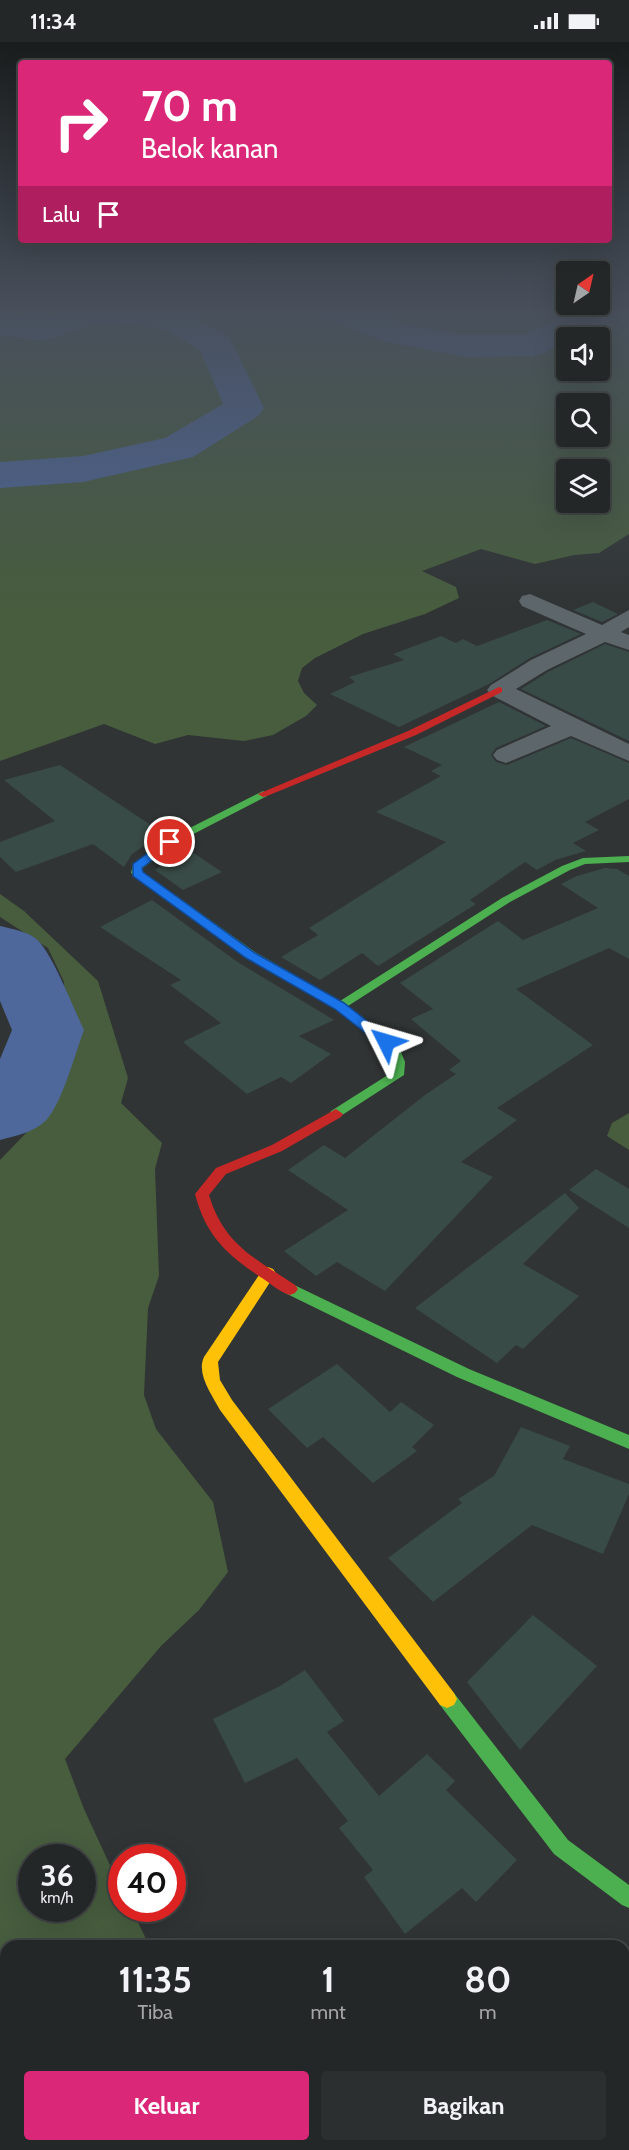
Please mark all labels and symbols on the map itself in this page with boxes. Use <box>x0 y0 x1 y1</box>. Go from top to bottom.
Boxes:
north arrow <box>556 261 610 315</box>
pin <box>144 816 195 867</box>
position arrow <box>354 1010 418 1074</box>
speed limit sign: 40 <box>108 1844 186 1922</box>

